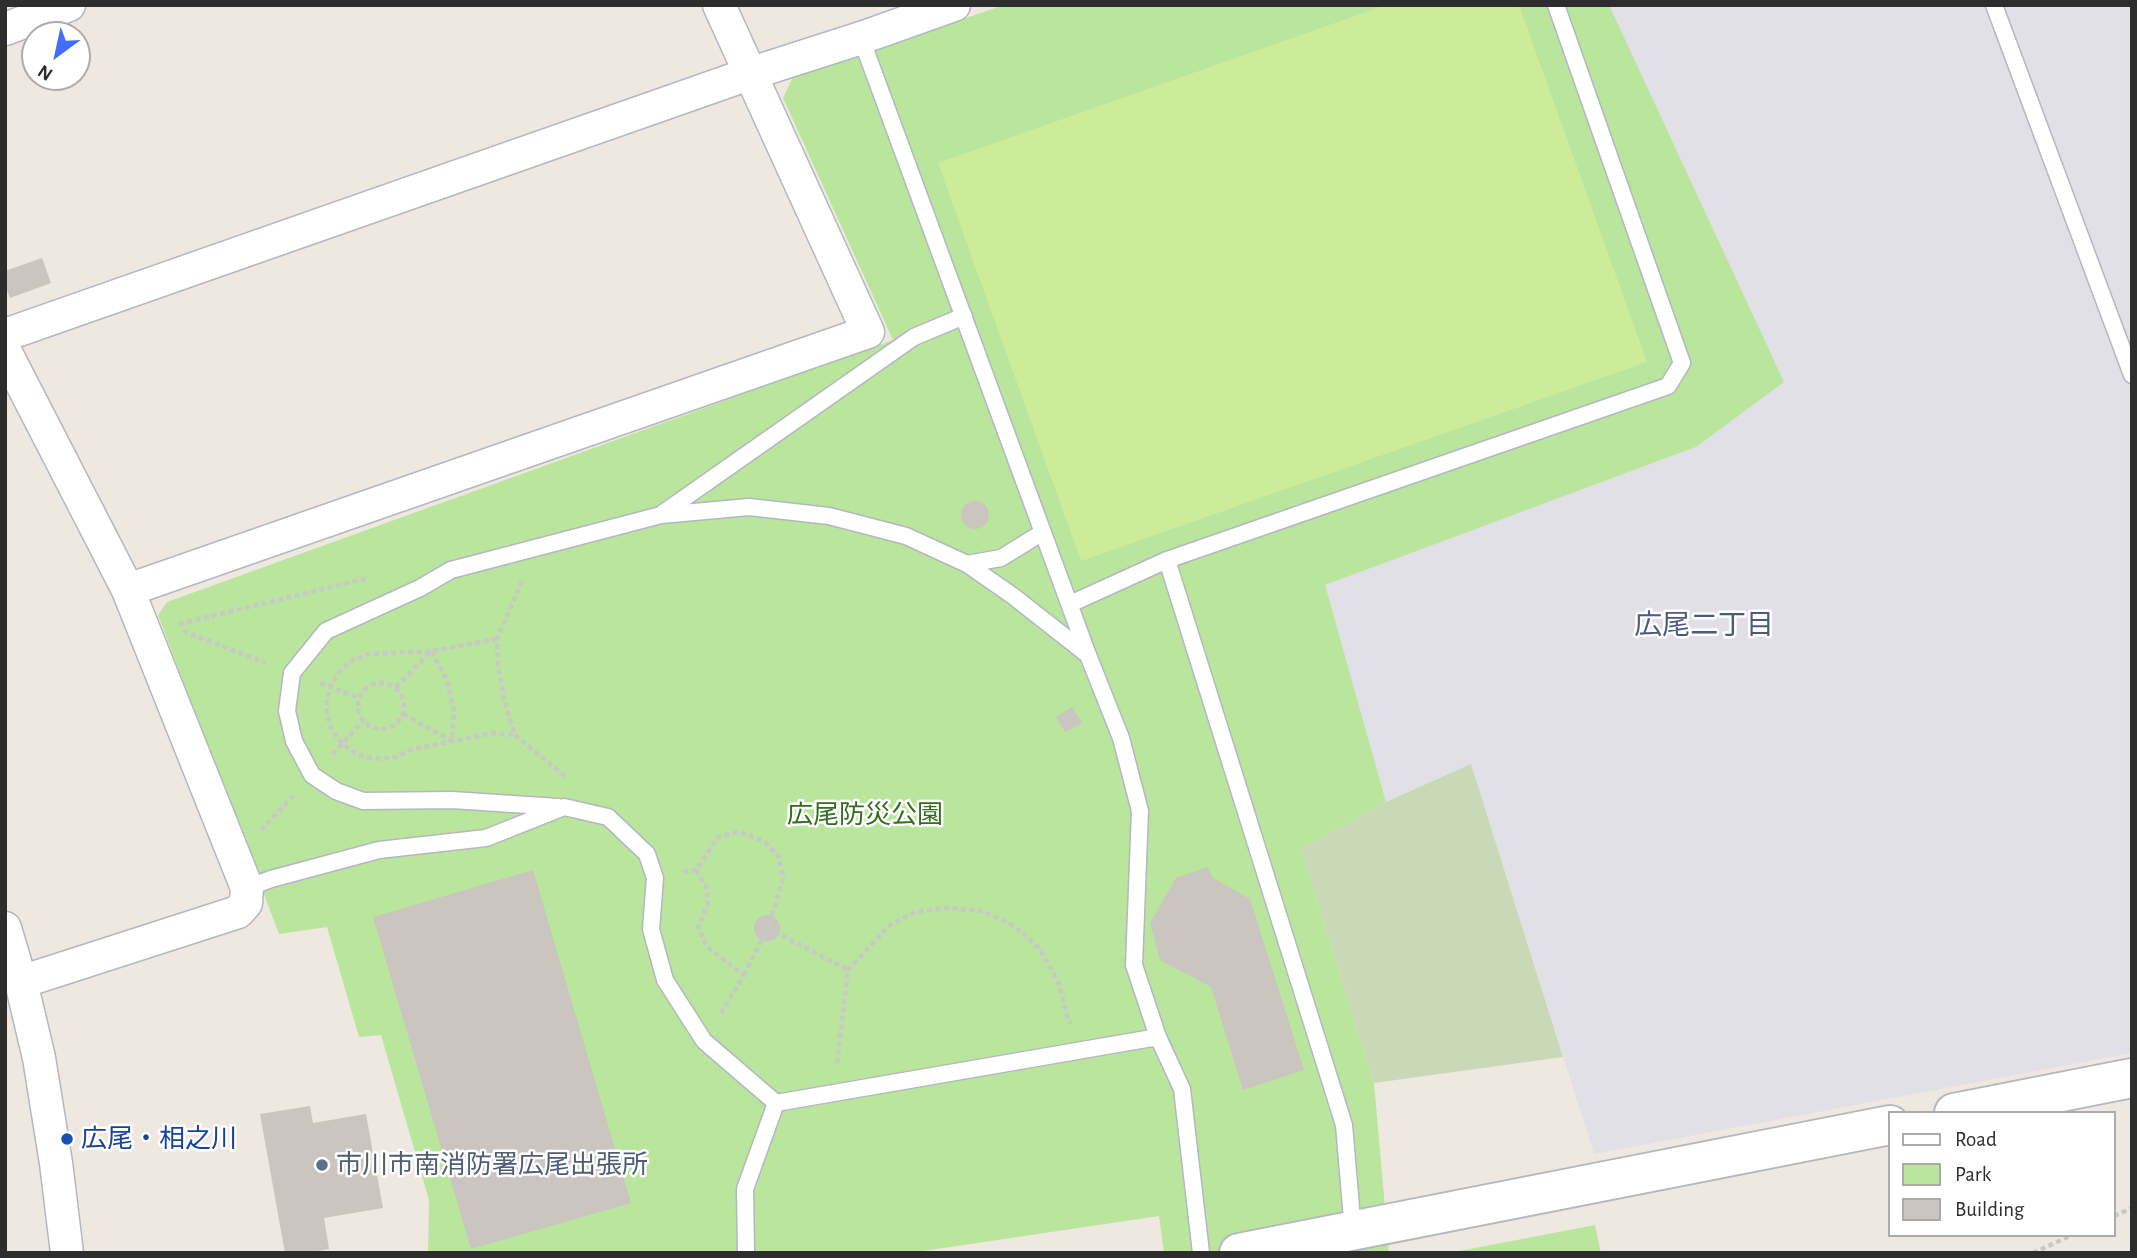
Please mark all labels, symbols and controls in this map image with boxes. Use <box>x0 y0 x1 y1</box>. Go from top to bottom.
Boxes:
north arrow <box>21 21 91 91</box>
text: N <box>35 61 56 84</box>
district label: 広尾二丁目 <box>1634 609 1774 643</box>
park label: 広尾防災公園 <box>787 799 943 831</box>
legend <box>1888 1111 2116 1237</box>
place label: 広尾・相之川 <box>81 1123 237 1155</box>
text: Road <box>1955 1129 1997 1150</box>
marker: 広尾・相之川 <box>59 1131 75 1147</box>
place label: 市川市南消防署広尾出張所 <box>336 1149 648 1181</box>
marker: 市川市南消防署広尾出張所 <box>314 1157 330 1173</box>
text: Park <box>1955 1164 1991 1185</box>
text: Building <box>1955 1199 2024 1220</box>

